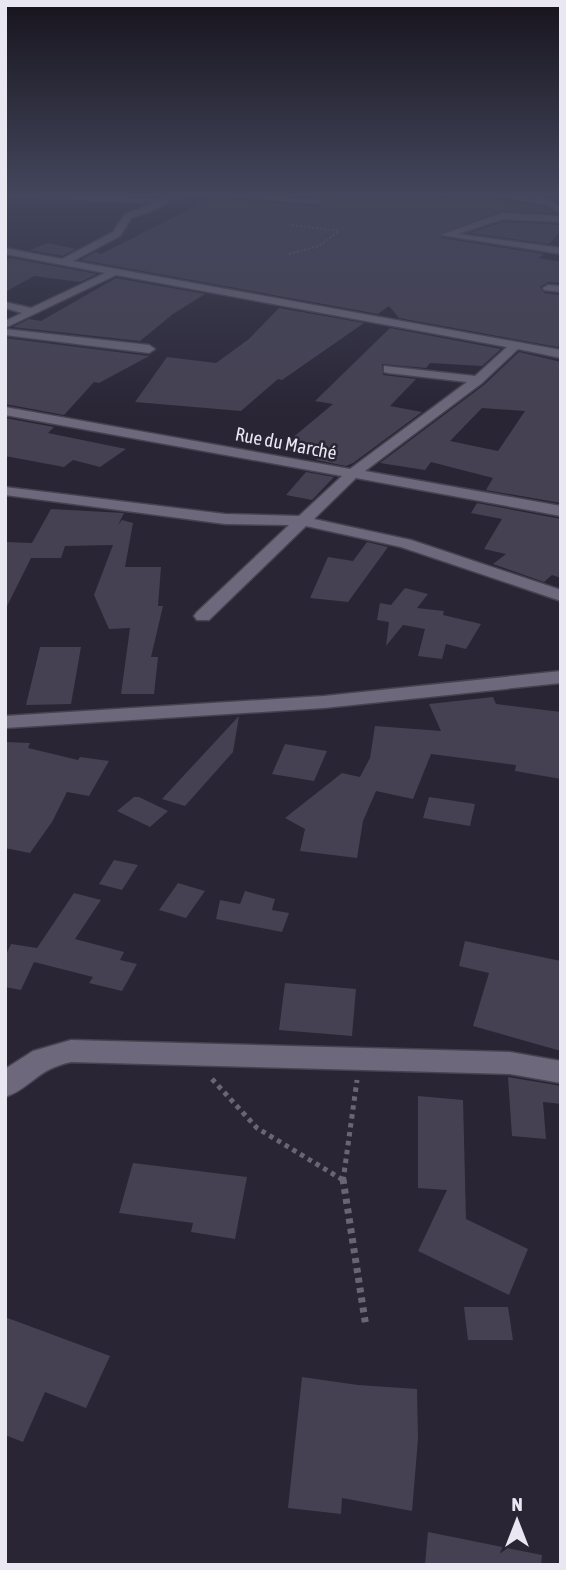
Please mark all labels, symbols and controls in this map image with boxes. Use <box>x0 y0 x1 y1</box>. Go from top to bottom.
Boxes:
street label: Rue du Marché <box>233 422 339 464</box>
north arrow <box>482 1486 552 1556</box>
text: N <box>511 1493 523 1515</box>

